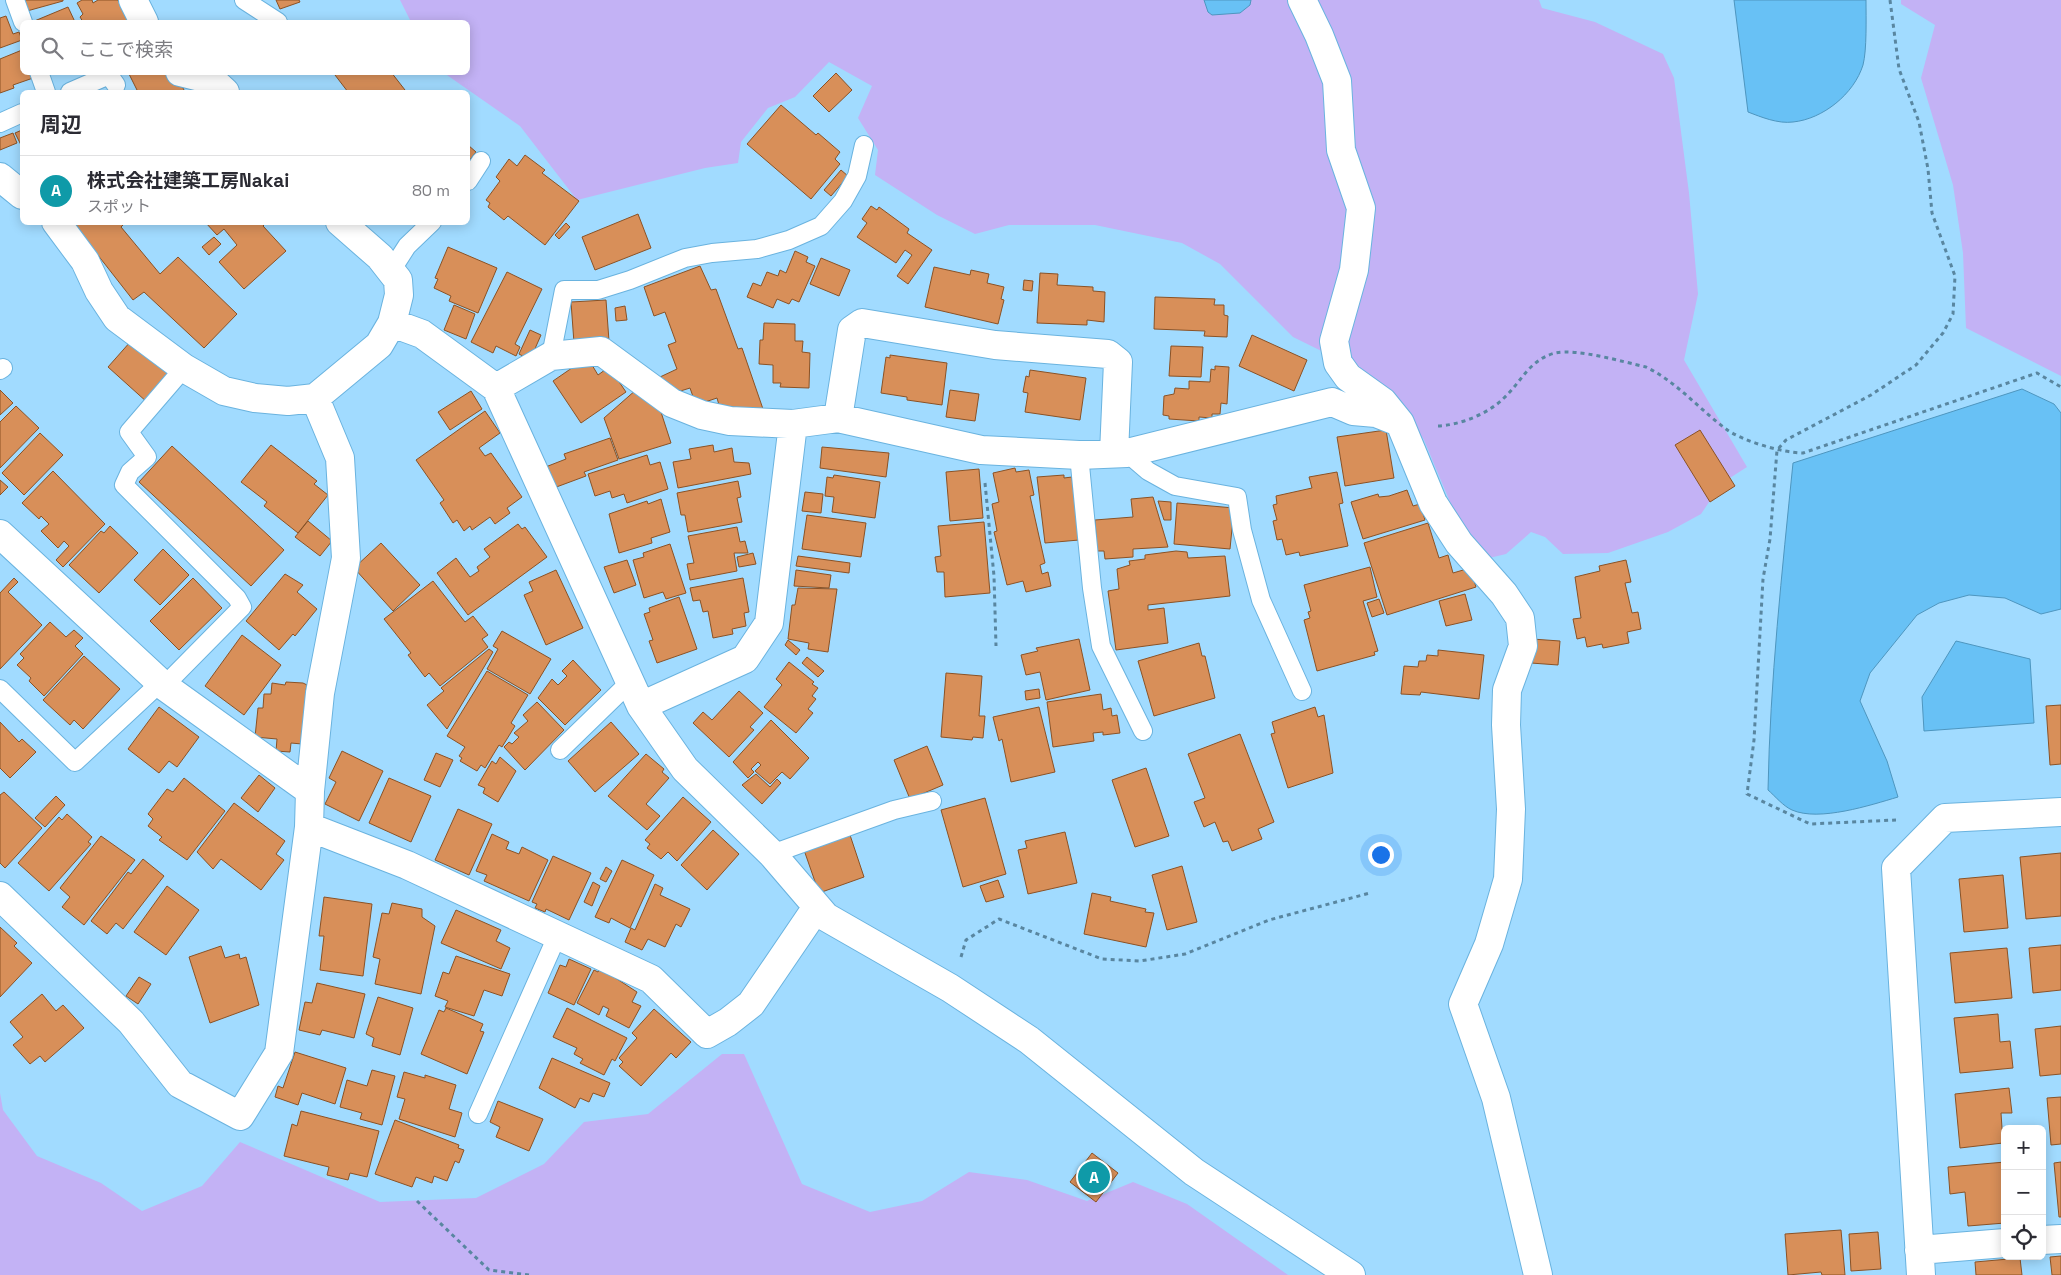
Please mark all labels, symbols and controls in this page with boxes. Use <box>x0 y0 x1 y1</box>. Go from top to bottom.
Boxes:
search box <box>20 20 470 75</box>
icon: search <box>38 34 66 62</box>
text: ここで検索 <box>78 37 173 62</box>
text: 周辺 <box>40 111 82 138</box>
text: 株式会社建築工房Nakai <box>87 168 289 193</box>
text: A <box>51 180 61 201</box>
text: 80 m <box>412 180 450 201</box>
text: スポット <box>87 196 151 217</box>
your location <box>1368 842 1394 868</box>
map controls <box>2001 1125 2046 1260</box>
button: + <box>2001 1125 2046 1170</box>
pin: A <box>1078 1158 1110 1196</box>
button: − <box>2001 1170 2046 1215</box>
button: locate <box>2001 1215 2046 1260</box>

